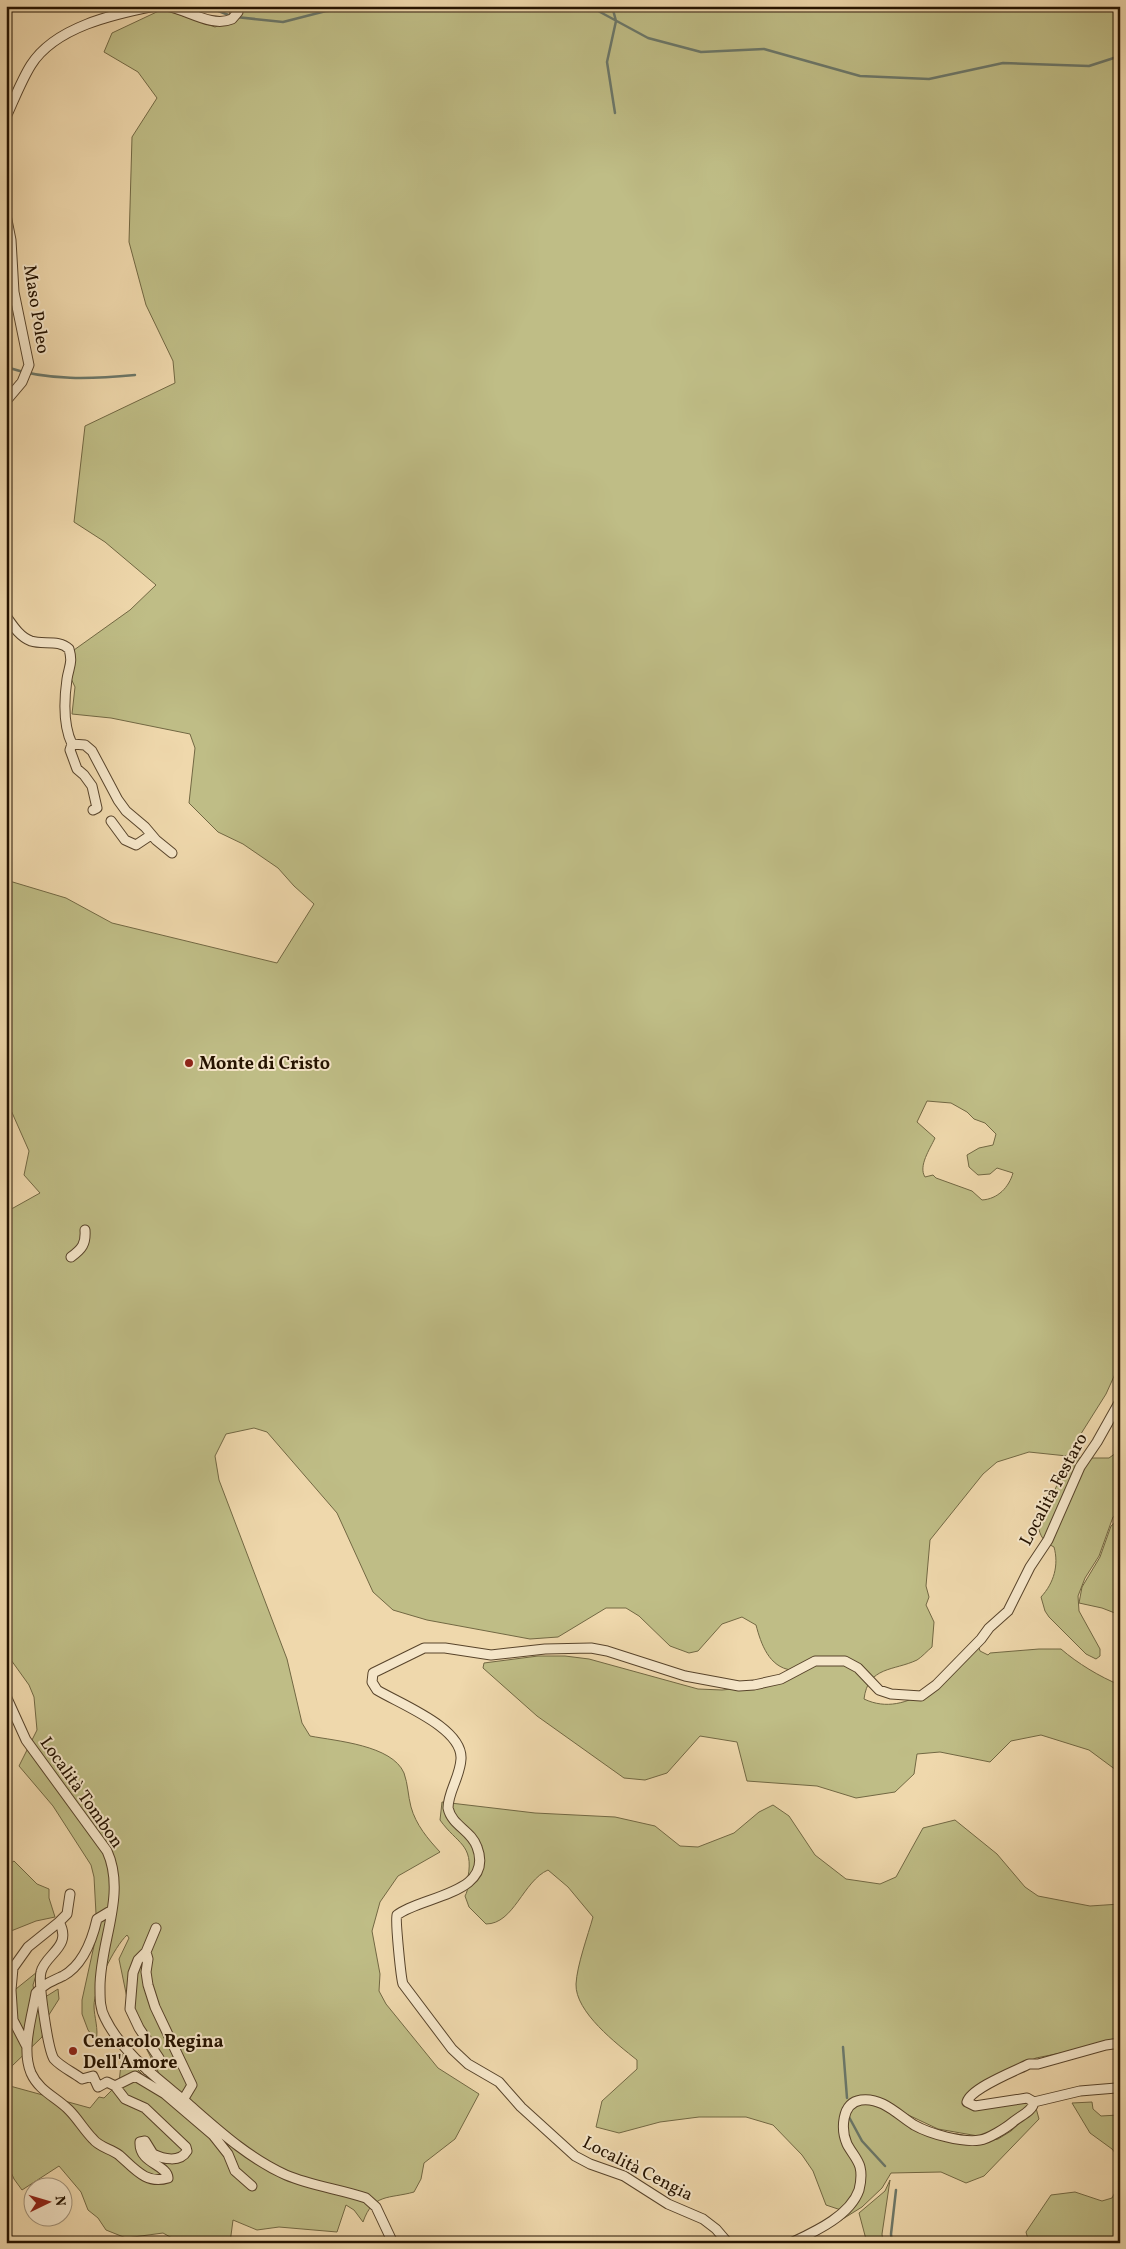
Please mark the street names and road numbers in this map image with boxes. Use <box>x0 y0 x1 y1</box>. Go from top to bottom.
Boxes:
street label: Maso Poleo <box>16 263 55 355</box>
street label: Località Festaro <box>1014 1429 1095 1550</box>
street label: Località Tombon <box>33 1732 129 1854</box>
street label: Località Cengia <box>578 2131 697 2208</box>

